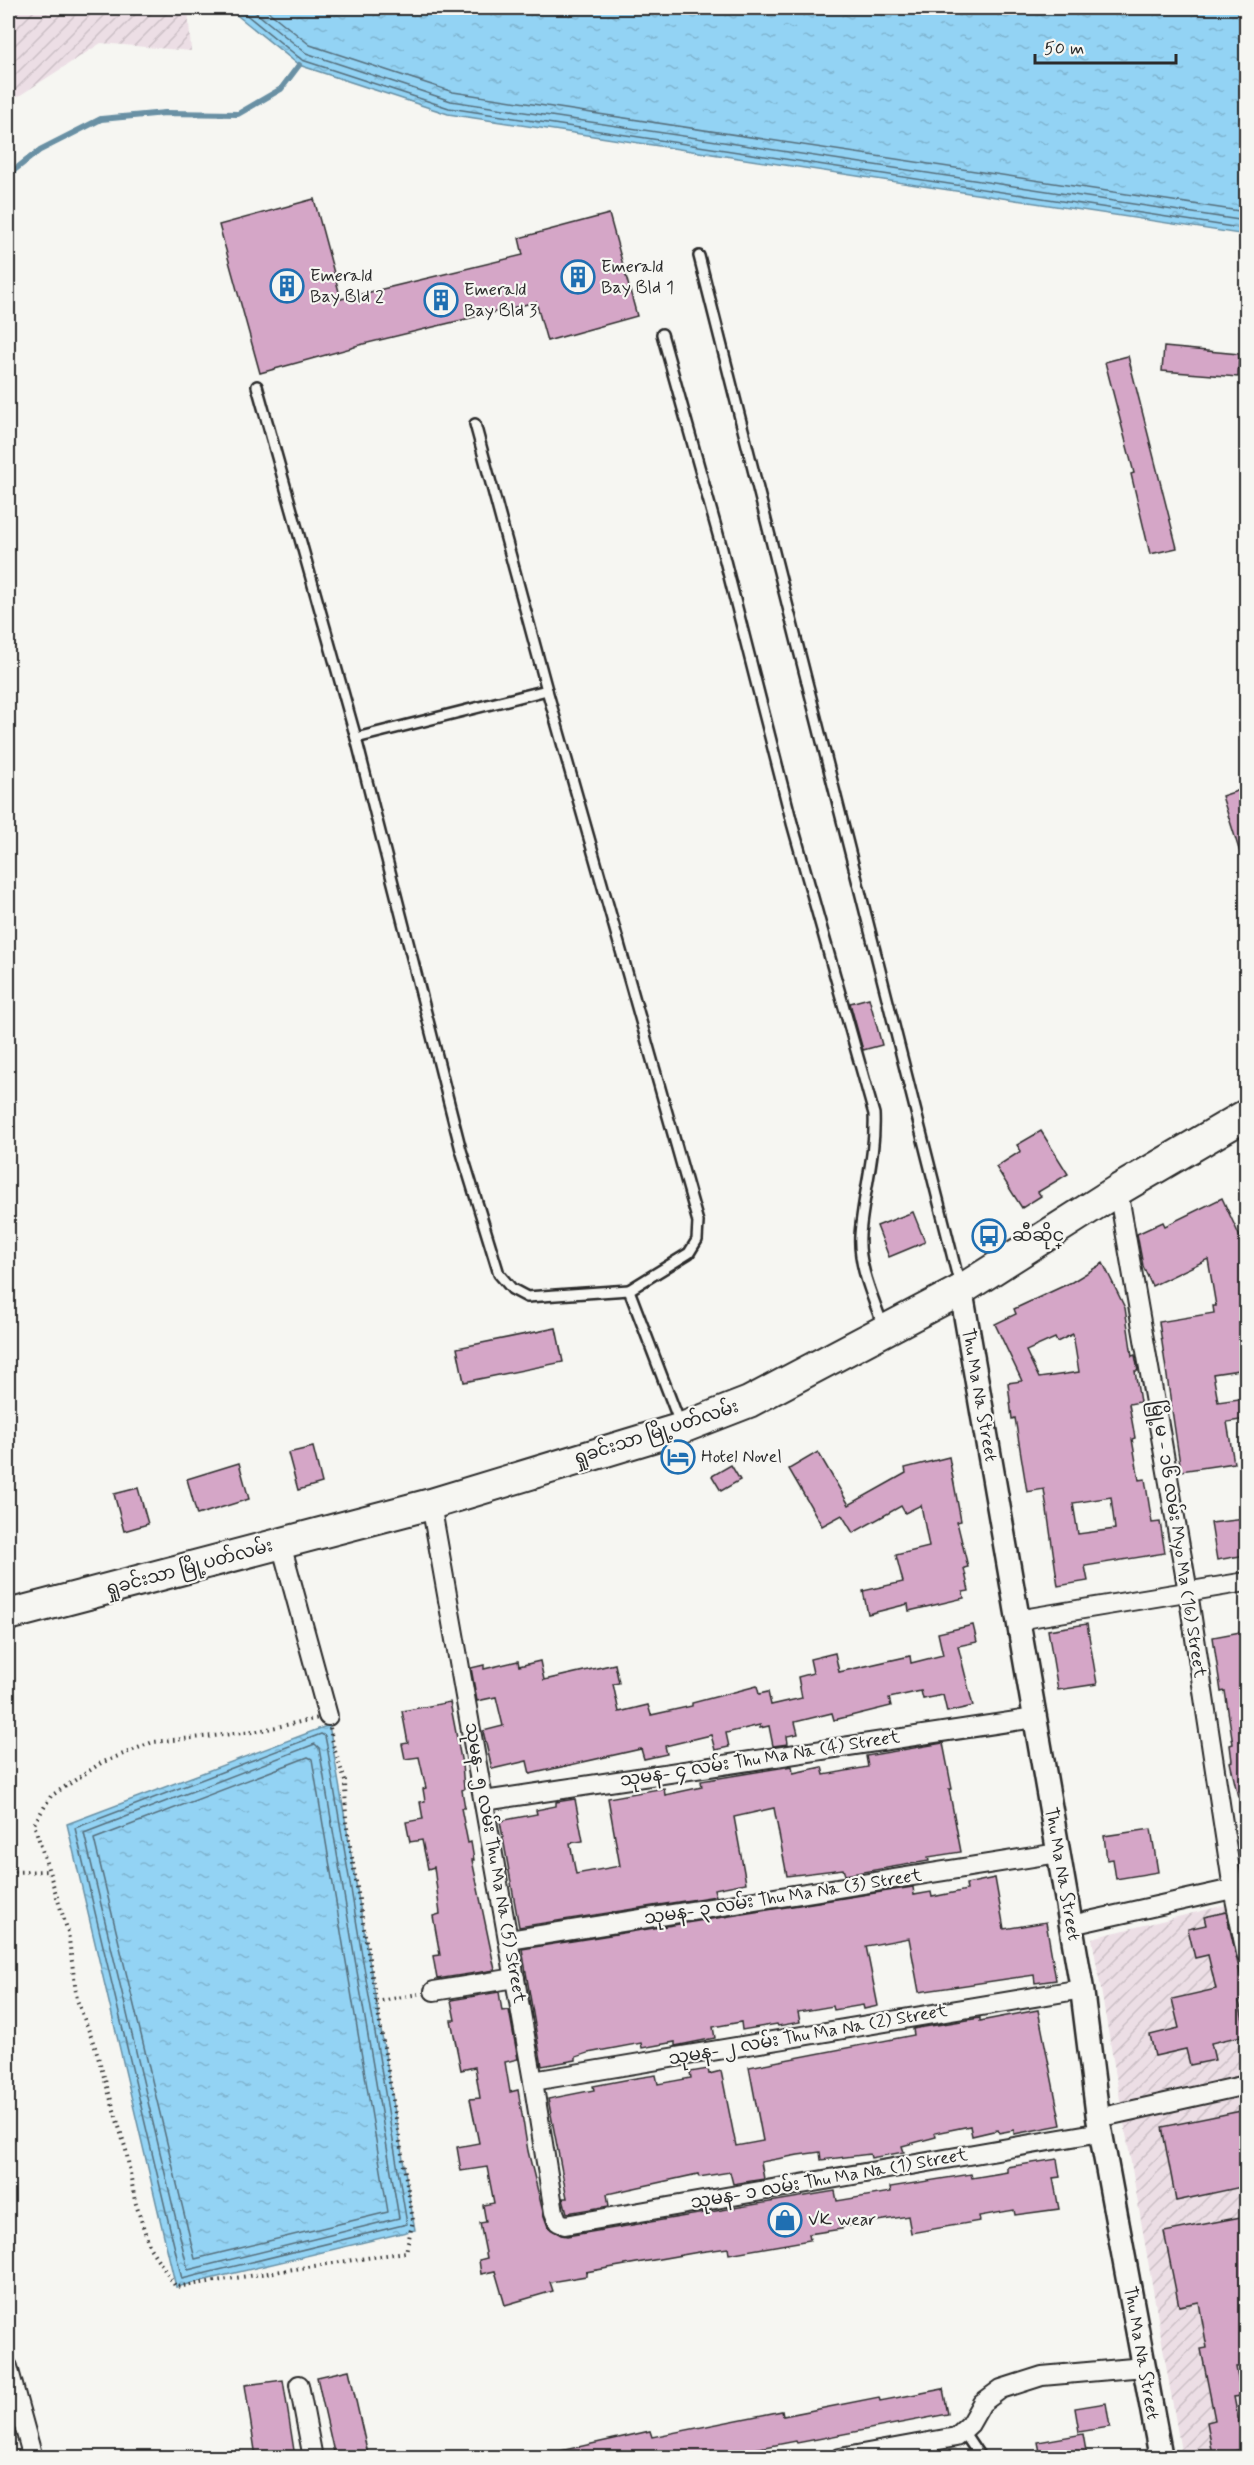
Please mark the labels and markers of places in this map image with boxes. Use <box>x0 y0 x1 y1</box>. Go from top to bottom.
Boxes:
place label: Emerald Bay Bld 1 <box>601 255 674 300</box>
building icon: Emerald Bay Bld 1 <box>560 259 596 295</box>
place label: Emerald Bay Bld 2 <box>310 264 384 309</box>
building icon: Emerald Bay Bld 2 <box>269 268 305 304</box>
place label: Emerald Bay Bld 3 <box>464 278 537 323</box>
building icon: Emerald Bay Bld 3 <box>423 282 459 318</box>
bus stop icon: ဆီဆိုင္ <box>971 1218 1007 1254</box>
place label: ဆီဆိုင္ <box>1012 1221 1064 1250</box>
hotel icon: Hotel Novel <box>660 1439 696 1475</box>
place label: Hotel Novel <box>701 1445 782 1469</box>
shop icon: VK wear <box>767 2202 803 2238</box>
place label: VK wear <box>808 2208 877 2232</box>

